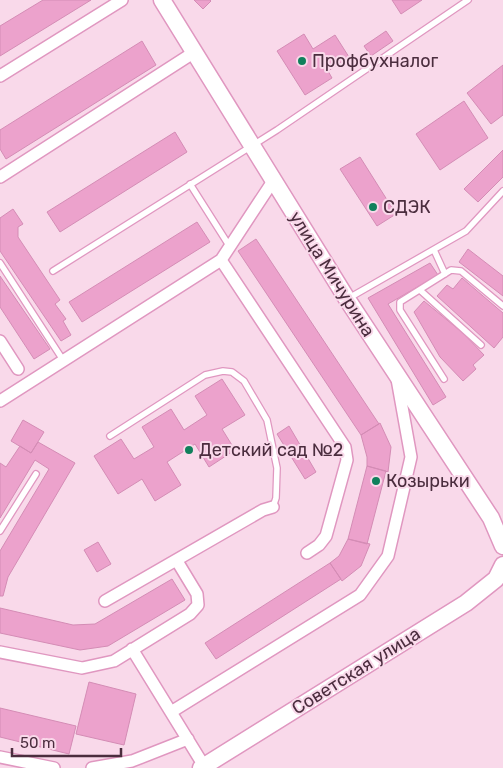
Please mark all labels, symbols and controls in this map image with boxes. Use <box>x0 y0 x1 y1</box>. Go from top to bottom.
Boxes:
place label: Профбухналог <box>312 50 439 72</box>
marker: Профбухналог <box>296 55 308 67</box>
place label: СДЭК <box>383 196 431 218</box>
marker: СДЭК <box>367 201 379 213</box>
street label: улица Мичурина <box>285 207 379 341</box>
place label: Детский сад №2 <box>199 439 343 461</box>
marker: Детский сад №2 <box>183 444 195 456</box>
place label: Козырьки <box>386 470 470 492</box>
marker: Козырьки <box>370 475 382 487</box>
street label: Советская улица <box>288 623 424 719</box>
scale bar <box>12 726 121 758</box>
text: 50 m <box>20 734 55 752</box>

